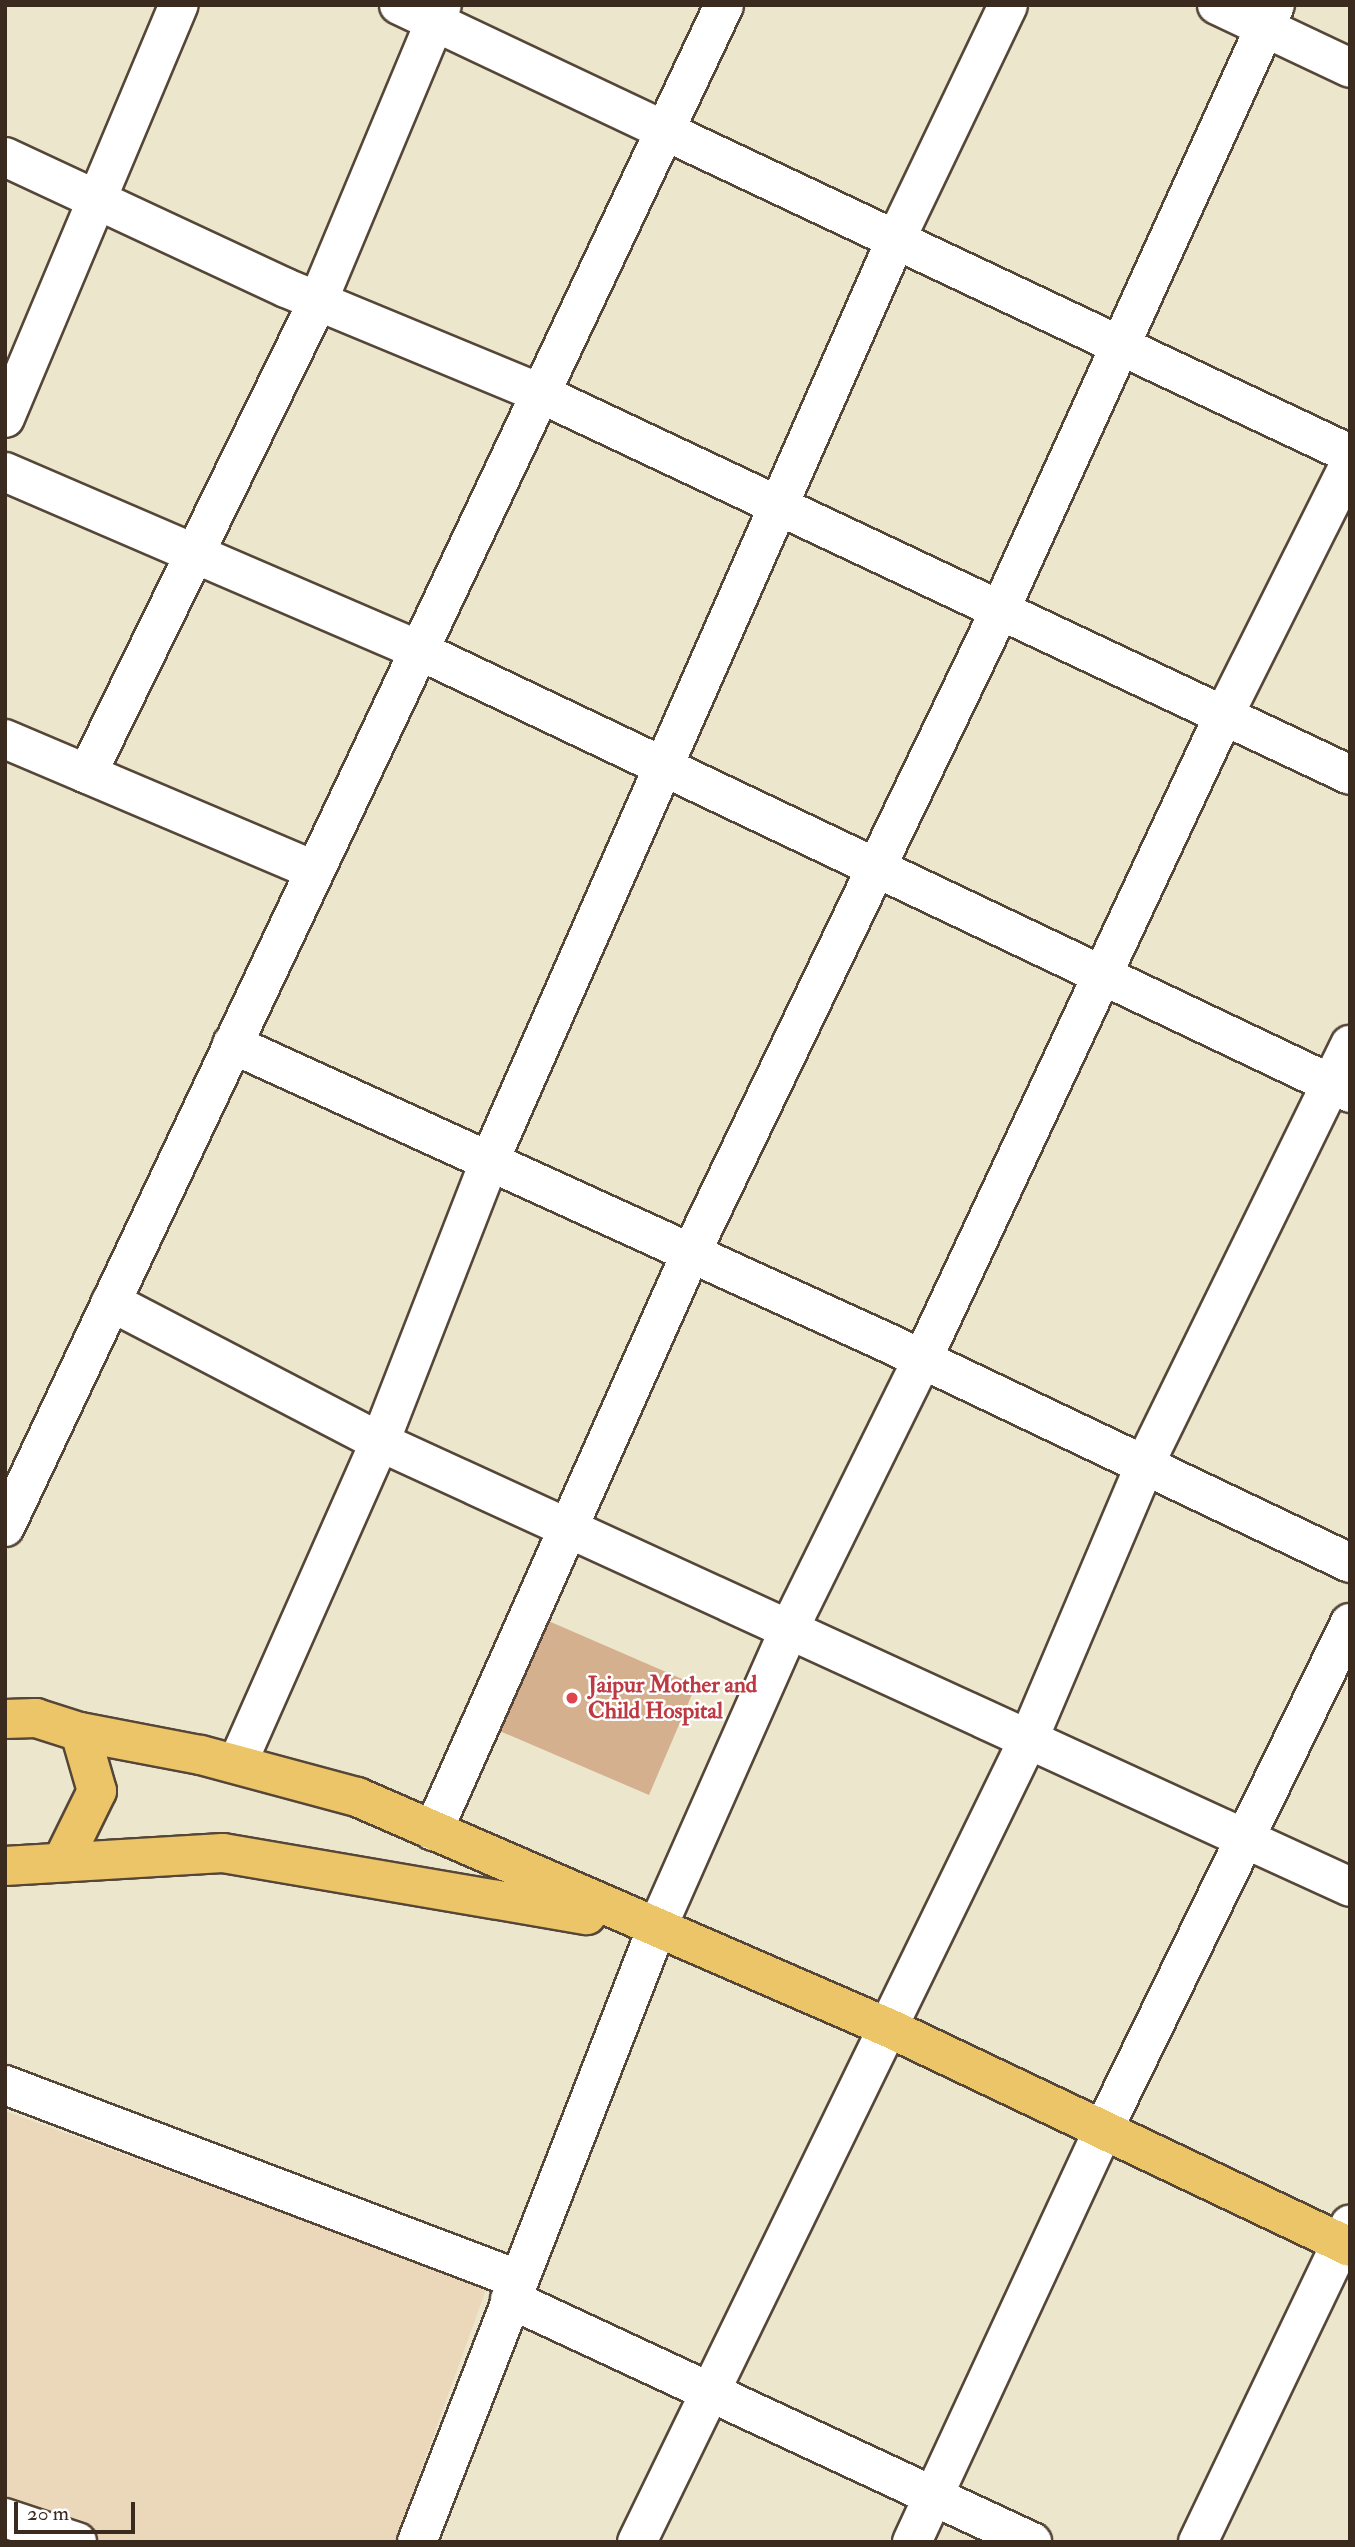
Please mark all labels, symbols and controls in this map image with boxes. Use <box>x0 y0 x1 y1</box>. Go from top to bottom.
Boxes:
place label: Jaipur Mother and Child Hospital <box>588 1671 757 1725</box>
marker: Jaipur Mother and Child Hospital <box>562 1688 582 1708</box>
scale bar <box>18 2488 138 2532</box>
text: 20 m <box>27 2500 69 2527</box>

